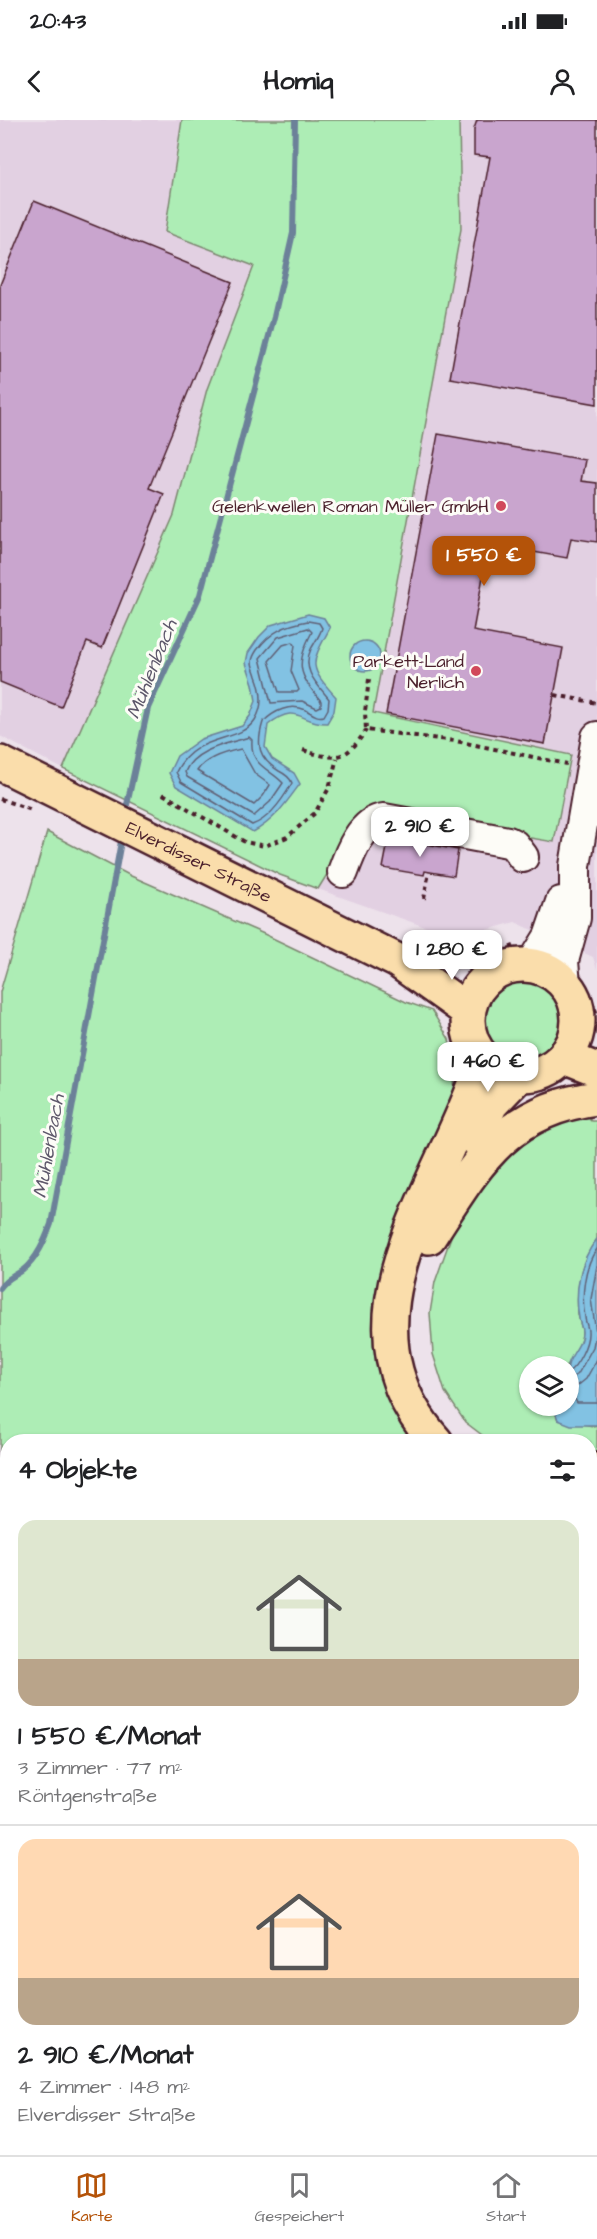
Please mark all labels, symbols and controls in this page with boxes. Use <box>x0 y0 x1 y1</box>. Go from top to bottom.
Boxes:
text: 20:43 <box>30 6 86 37</box>
text: Homiq <box>263 62 334 100</box>
icon: back <box>18 65 51 98</box>
icon: person <box>546 65 579 98</box>
place label: Gelenkwellen Roman Müller GmbH <box>212 494 489 519</box>
marker: Gelenkwellen Roman Müller GmbH <box>494 499 508 513</box>
pin: 1 550 € <box>429 536 539 587</box>
text: 1 550 € <box>446 541 522 569</box>
water label: Mühlenbach <box>119 615 185 723</box>
place label: Parkett-Land Nerlich <box>353 649 464 695</box>
marker: Parkett-Land Nerlich <box>469 664 483 678</box>
pin: 2 910 € <box>365 807 475 858</box>
text: 2 910 € <box>385 812 455 840</box>
street label: Elverdisser Straße <box>121 816 276 909</box>
pin: 1 280 € <box>397 930 507 981</box>
text: 1 280 € <box>416 935 488 963</box>
pin: 1 460 € <box>433 1042 543 1093</box>
text: 1 460 € <box>451 1047 525 1075</box>
water label: Mühlenbach <box>26 1091 72 1200</box>
map controls <box>519 1356 579 1416</box>
button: layers <box>519 1356 579 1416</box>
text: 4 Objekte <box>18 1452 137 1488</box>
icon: filters <box>546 1454 579 1487</box>
icon: home <box>245 1559 353 1667</box>
text: 1 550 €/Monat <box>18 1718 201 1754</box>
text: 3 Zimmer · 77 m² <box>18 1754 182 1782</box>
text: Röntgenstraße <box>18 1782 157 1810</box>
icon: home <box>245 1878 353 1986</box>
text: 2 910 €/Monat <box>18 2037 194 2073</box>
text: 4 Zimmer · 148 m² <box>18 2073 190 2101</box>
text: Elverdisser Straße <box>18 2101 196 2129</box>
tab: Karte <box>71 2169 113 2227</box>
tab: Gespeichert <box>254 2169 344 2227</box>
tab: Start <box>486 2169 526 2227</box>

